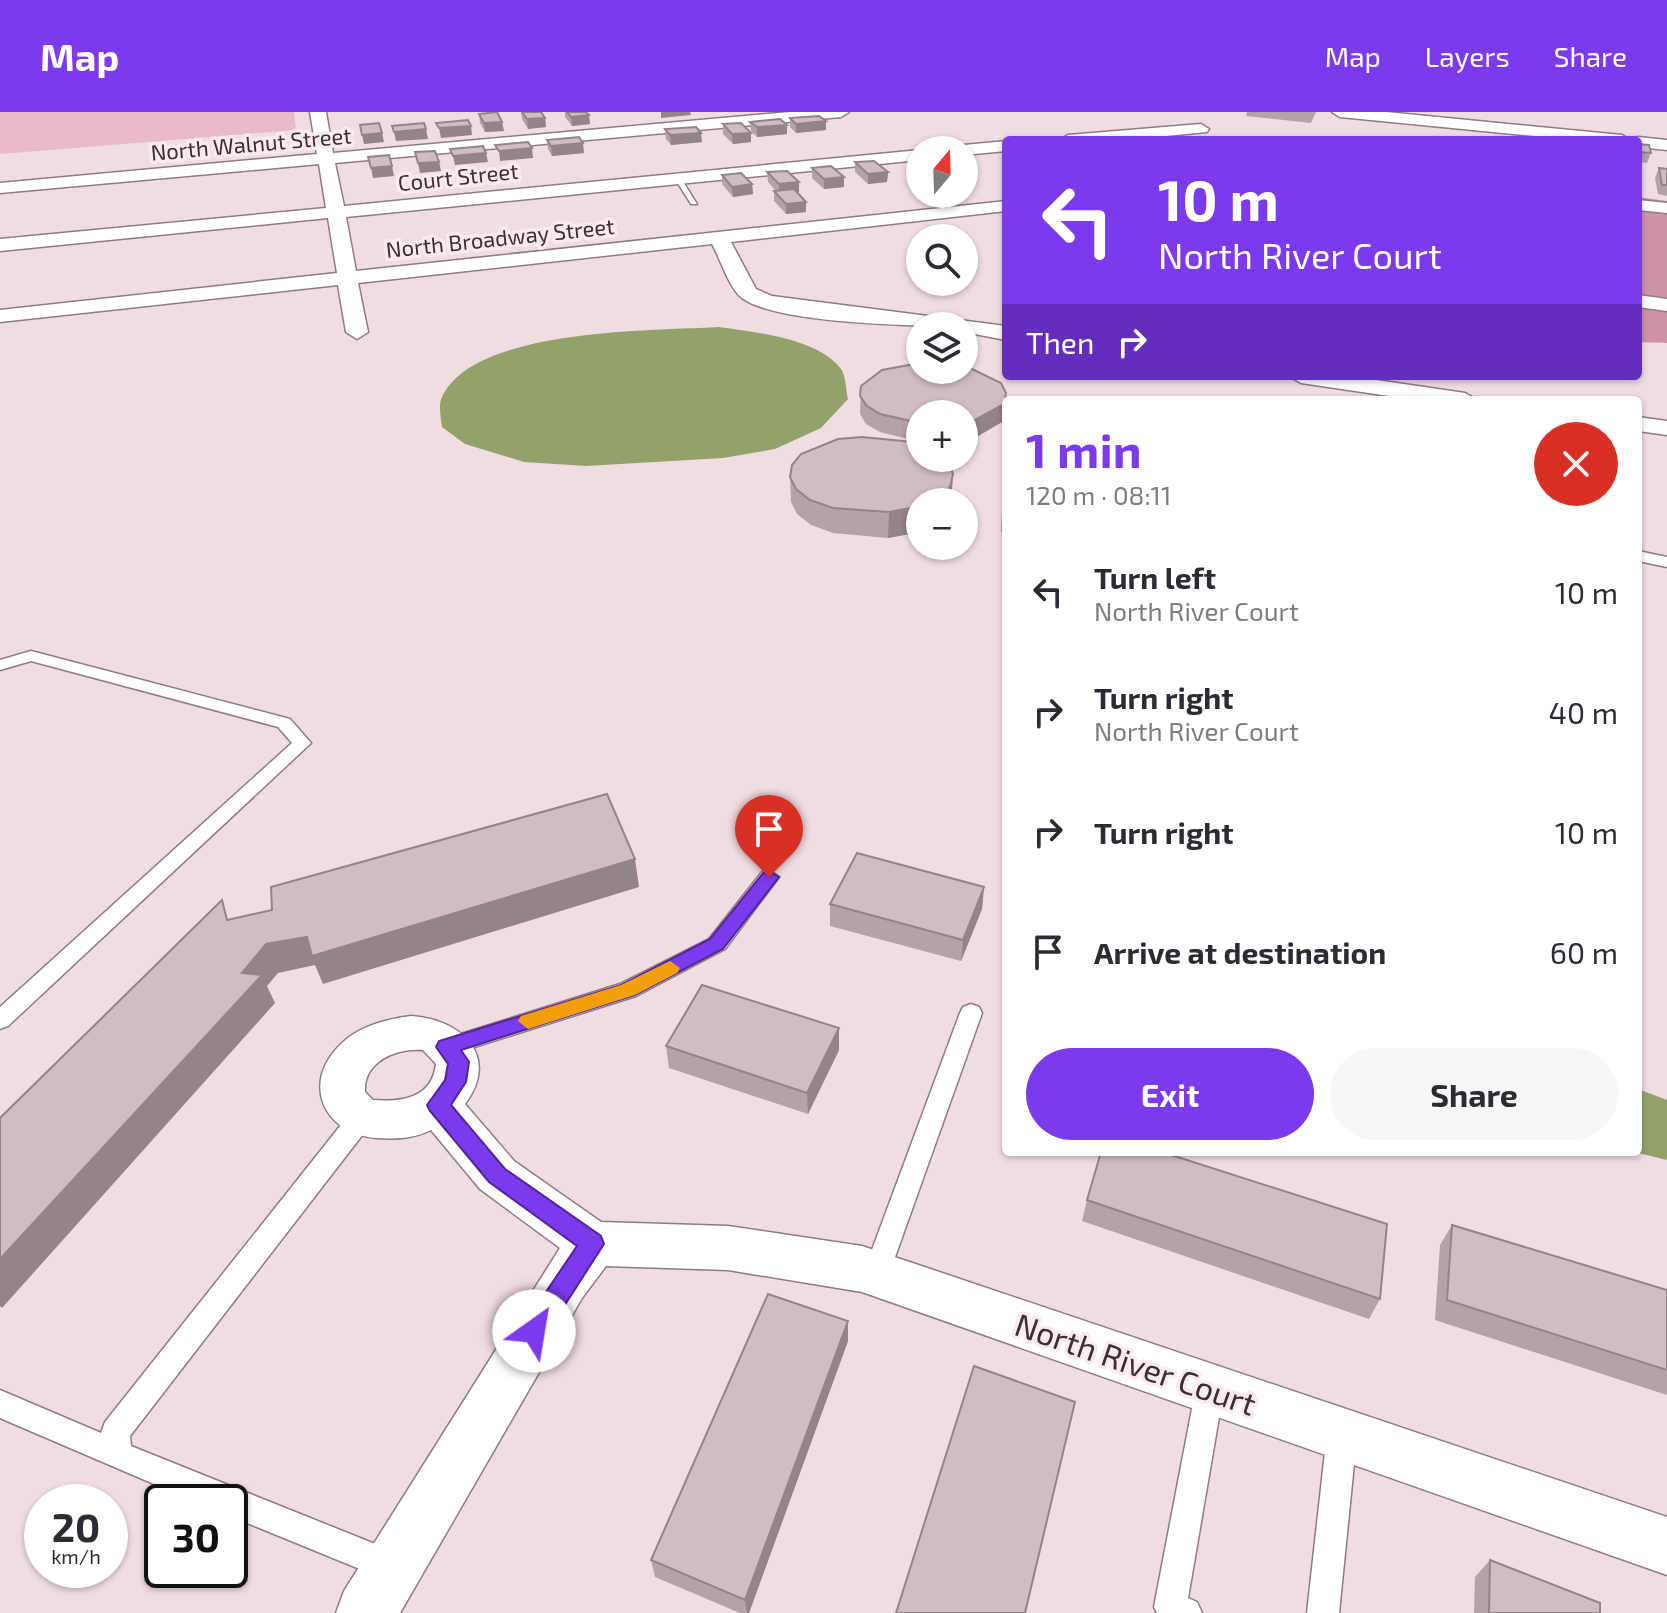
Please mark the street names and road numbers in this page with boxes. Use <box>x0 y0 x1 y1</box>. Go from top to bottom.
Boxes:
street label: North Walnut Street <box>149 121 353 165</box>
street label: Court Street <box>397 157 519 195</box>
street label: North Broadway Street <box>384 212 616 262</box>
street label: North River Court <box>1011 1304 1261 1422</box>

